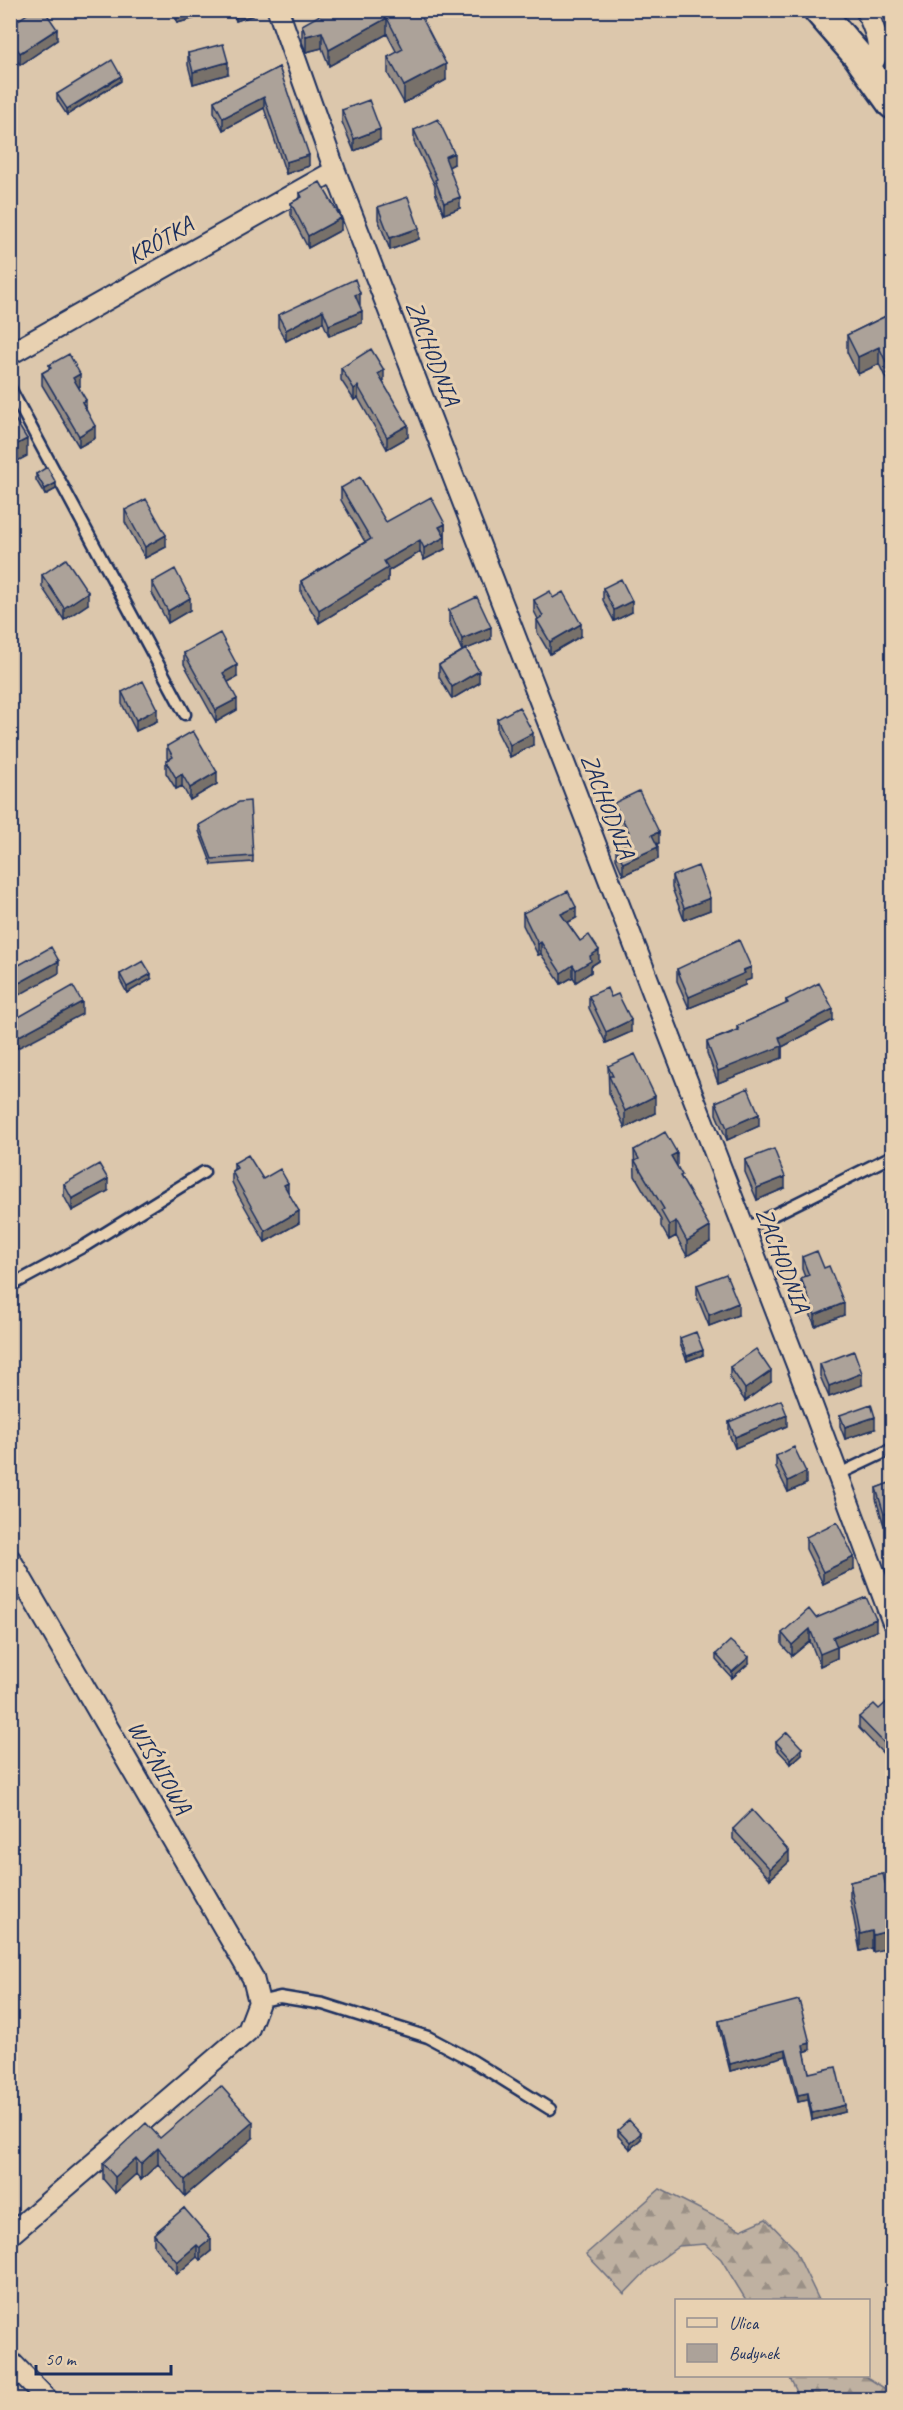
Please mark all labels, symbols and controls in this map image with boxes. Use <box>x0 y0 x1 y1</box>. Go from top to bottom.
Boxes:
street label: KRÓTKA <box>122 209 199 271</box>
street label: ZACHODNIA <box>399 296 467 410</box>
street label: ZACHODNIA <box>574 749 642 863</box>
street label: ZACHODNIA <box>749 1203 817 1317</box>
street label: WIŚNIOWA <box>121 1715 199 1820</box>
legend <box>675 2299 870 2377</box>
text: Ulica <box>729 2312 760 2334</box>
scale bar <box>36 2338 171 2376</box>
text: Budynek <box>729 2342 780 2364</box>
text: 50 m <box>45 2348 78 2370</box>

